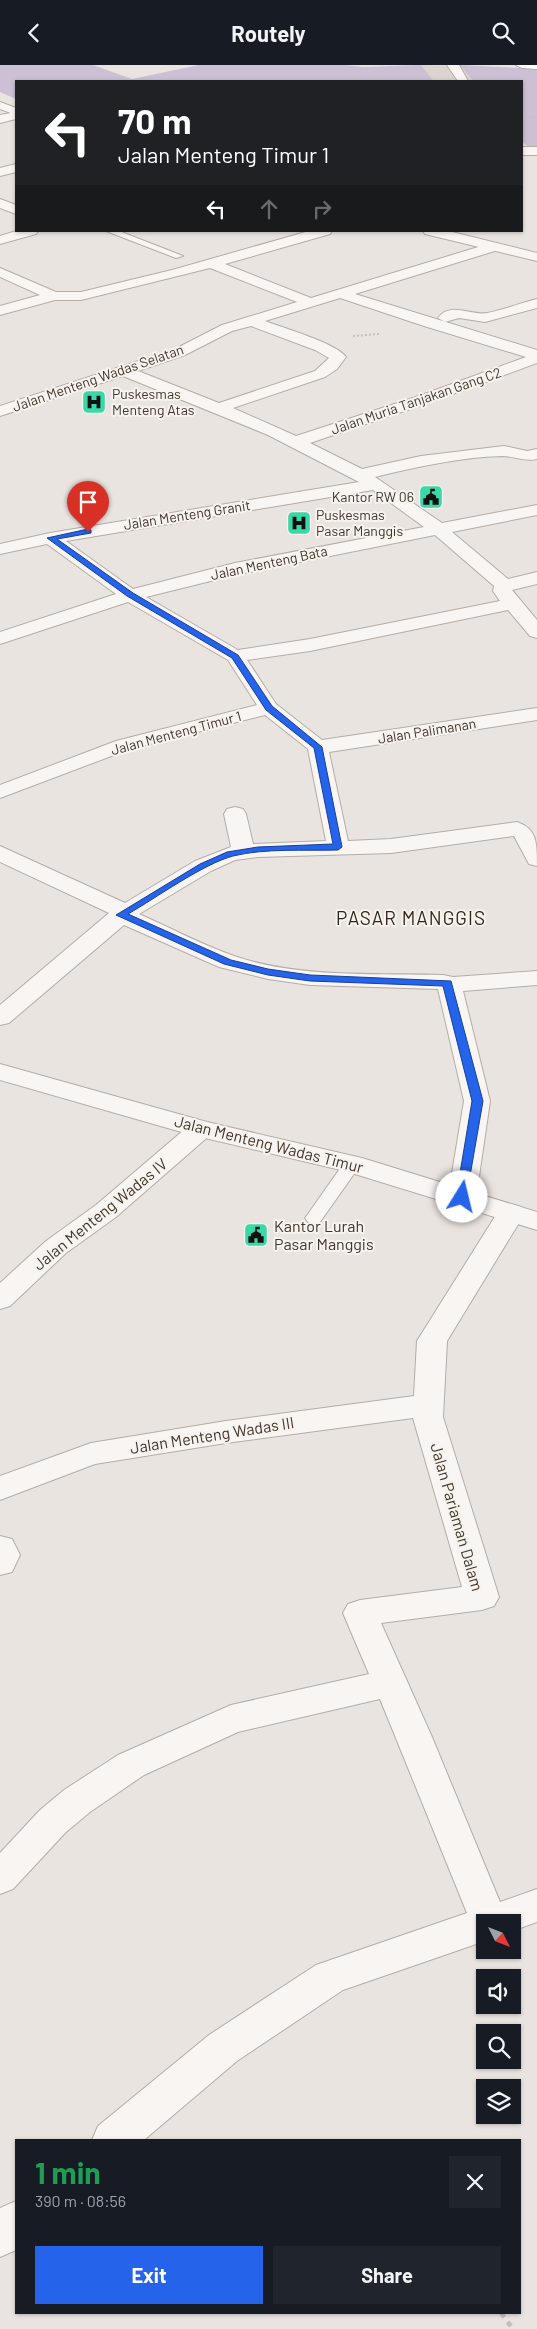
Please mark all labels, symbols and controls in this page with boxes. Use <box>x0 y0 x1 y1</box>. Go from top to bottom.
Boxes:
icon: back <box>20 19 48 47</box>
icon: search <box>489 19 517 47</box>
text: Routely <box>231 20 306 46</box>
text: 70 m <box>118 99 192 141</box>
icon: left <box>35 100 100 165</box>
text: Jalan Menteng Timur 1 <box>118 141 329 167</box>
icon: left <box>202 195 230 223</box>
icon: ahead <box>255 195 283 223</box>
icon: right <box>308 195 336 223</box>
street label: Jalan Menteng Wadas Selatan <box>10 340 186 415</box>
street label: Jalan Muria Tanjakan Gang C2 <box>328 363 503 438</box>
place label: Puskesmas Menteng Atas <box>112 385 195 418</box>
hospital icon: Puskesmas Menteng Atas <box>81 389 107 415</box>
pin <box>67 481 109 532</box>
public building icon: Kantor RW 06 <box>418 484 444 510</box>
icon: arrive <box>74 488 102 516</box>
place label: Kantor RW 06 <box>332 488 414 505</box>
street label: Jalan Menteng Granit <box>122 496 252 533</box>
place label: Puskesmas Pasar Manggis <box>316 506 403 539</box>
hospital icon: Puskesmas Pasar Manggis <box>286 510 312 536</box>
street label: Jalan Menteng Bata <box>209 542 329 583</box>
street label: Jalan Menteng Timur 1 <box>109 707 243 758</box>
street label: Jalan Palimanan <box>377 714 477 747</box>
district label: PASAR MANGGIS <box>336 906 486 929</box>
street label: Jalan Menteng Wadas Timur <box>173 1111 366 1176</box>
street label: Jalan Menteng Wadas IV <box>29 1154 171 1274</box>
position arrow <box>435 1170 487 1222</box>
place label: Kantor Lurah Pasar Manggis <box>274 1216 374 1253</box>
public building icon: Kantor Lurah Pasar Manggis <box>243 1222 269 1248</box>
street label: Jalan Menteng Wadas III <box>129 1412 295 1457</box>
street label: Jalan Pariaman Dalam <box>427 1441 488 1593</box>
north arrow <box>476 1914 521 1959</box>
map controls <box>476 1914 521 2124</box>
button: sound <box>476 1969 521 2014</box>
button: search <box>476 2024 521 2069</box>
button: layers <box>476 2079 521 2124</box>
text: 1 min <box>35 2154 101 2190</box>
button: close <box>449 2156 501 2208</box>
text: 390 m · 08:56 <box>35 2191 126 2210</box>
button: Exit <box>35 2246 263 2304</box>
button: Share <box>273 2246 501 2304</box>

